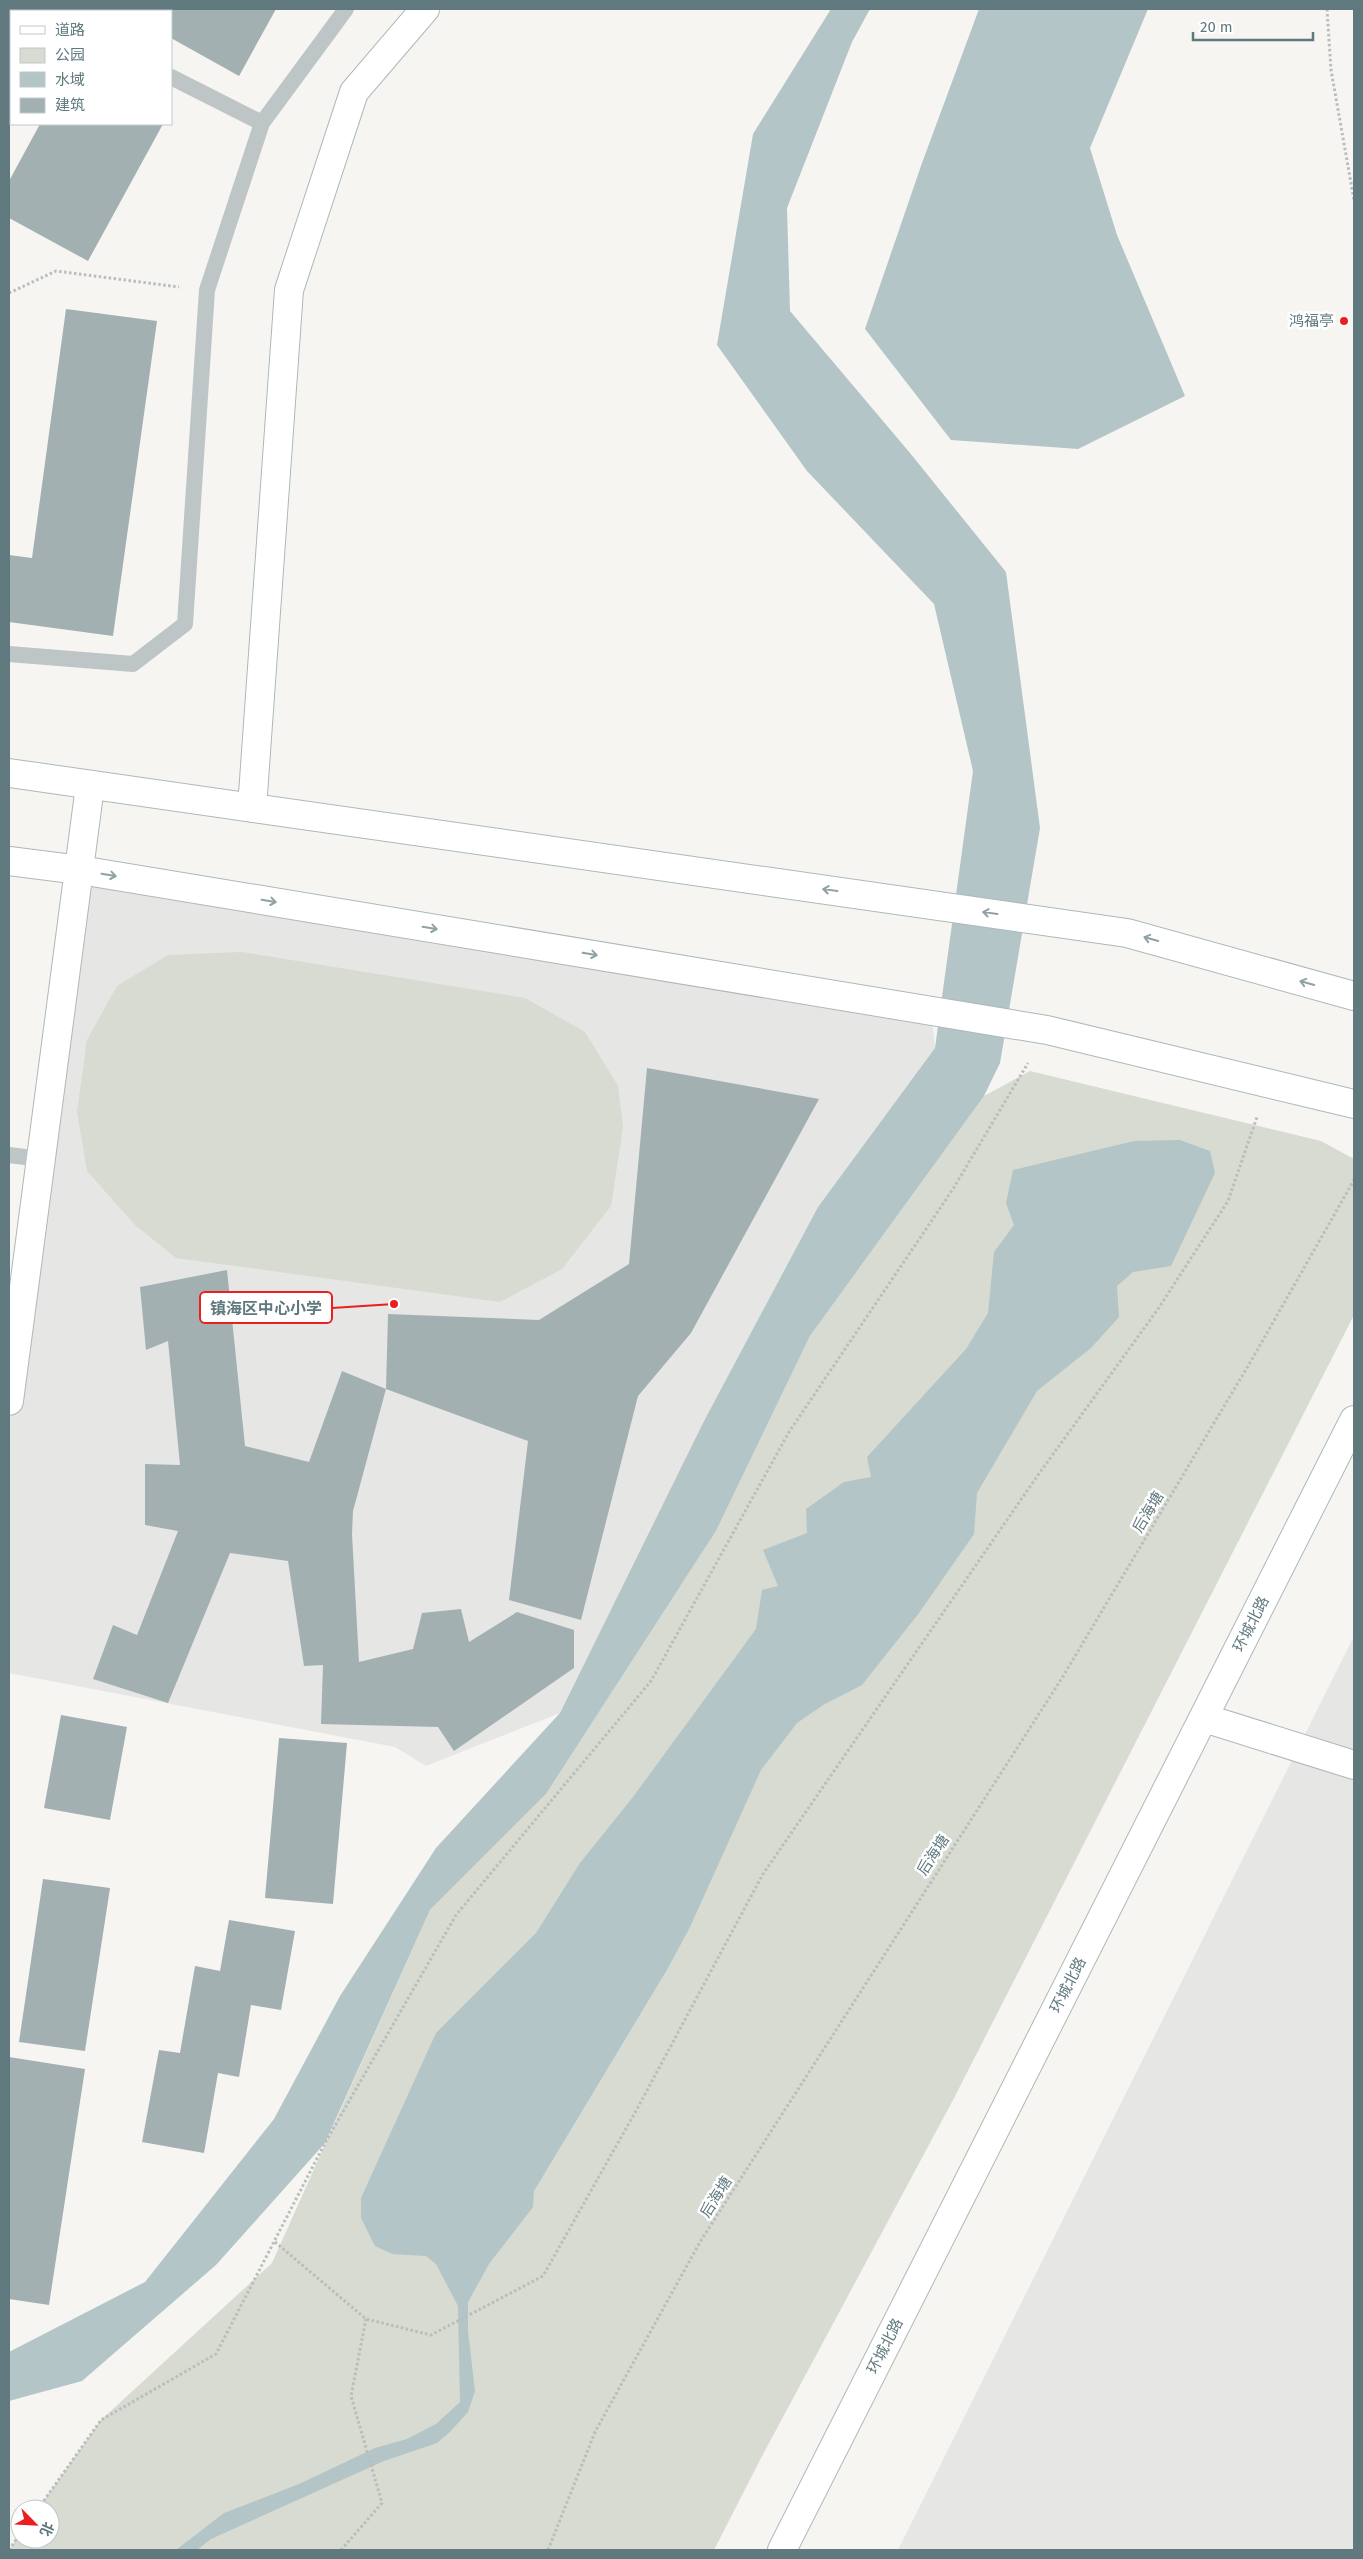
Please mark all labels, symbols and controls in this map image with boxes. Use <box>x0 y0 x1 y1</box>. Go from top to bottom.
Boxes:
legend <box>10 10 172 125</box>
scale bar <box>1193 10 1313 42</box>
text: 20 m <box>1200 18 1233 36</box>
text: 道路 <box>55 21 85 39</box>
text: 公园 <box>55 46 85 64</box>
text: 水域 <box>55 71 85 89</box>
text: 建筑 <box>55 96 85 114</box>
place label: 鸿福亭 <box>1289 312 1334 330</box>
marker: 鸿福亭 <box>1338 315 1350 327</box>
one-way arrow <box>101 870 117 880</box>
one-way arrow <box>822 885 838 895</box>
one-way arrow <box>261 897 277 907</box>
one-way arrow <box>983 908 999 918</box>
one-way arrow <box>421 923 437 933</box>
one-way arrow <box>1143 934 1159 944</box>
one-way arrow <box>582 950 598 960</box>
one-way arrow <box>1300 977 1316 987</box>
callout: 镇海区中心小学 <box>200 1292 332 1323</box>
text: 镇海区中心小学 <box>210 1299 322 1318</box>
street label: 后海塘 <box>1129 1488 1167 1536</box>
street label: 环城北路 <box>1229 1593 1273 1655</box>
street label: 后海塘 <box>913 1831 953 1879</box>
street label: 环城北路 <box>1046 1954 1090 2016</box>
street label: 后海塘 <box>696 2173 736 2221</box>
street label: 环城北路 <box>863 2315 907 2377</box>
north arrow <box>10 2499 60 2549</box>
text: 北 <box>36 2519 57 2539</box>

